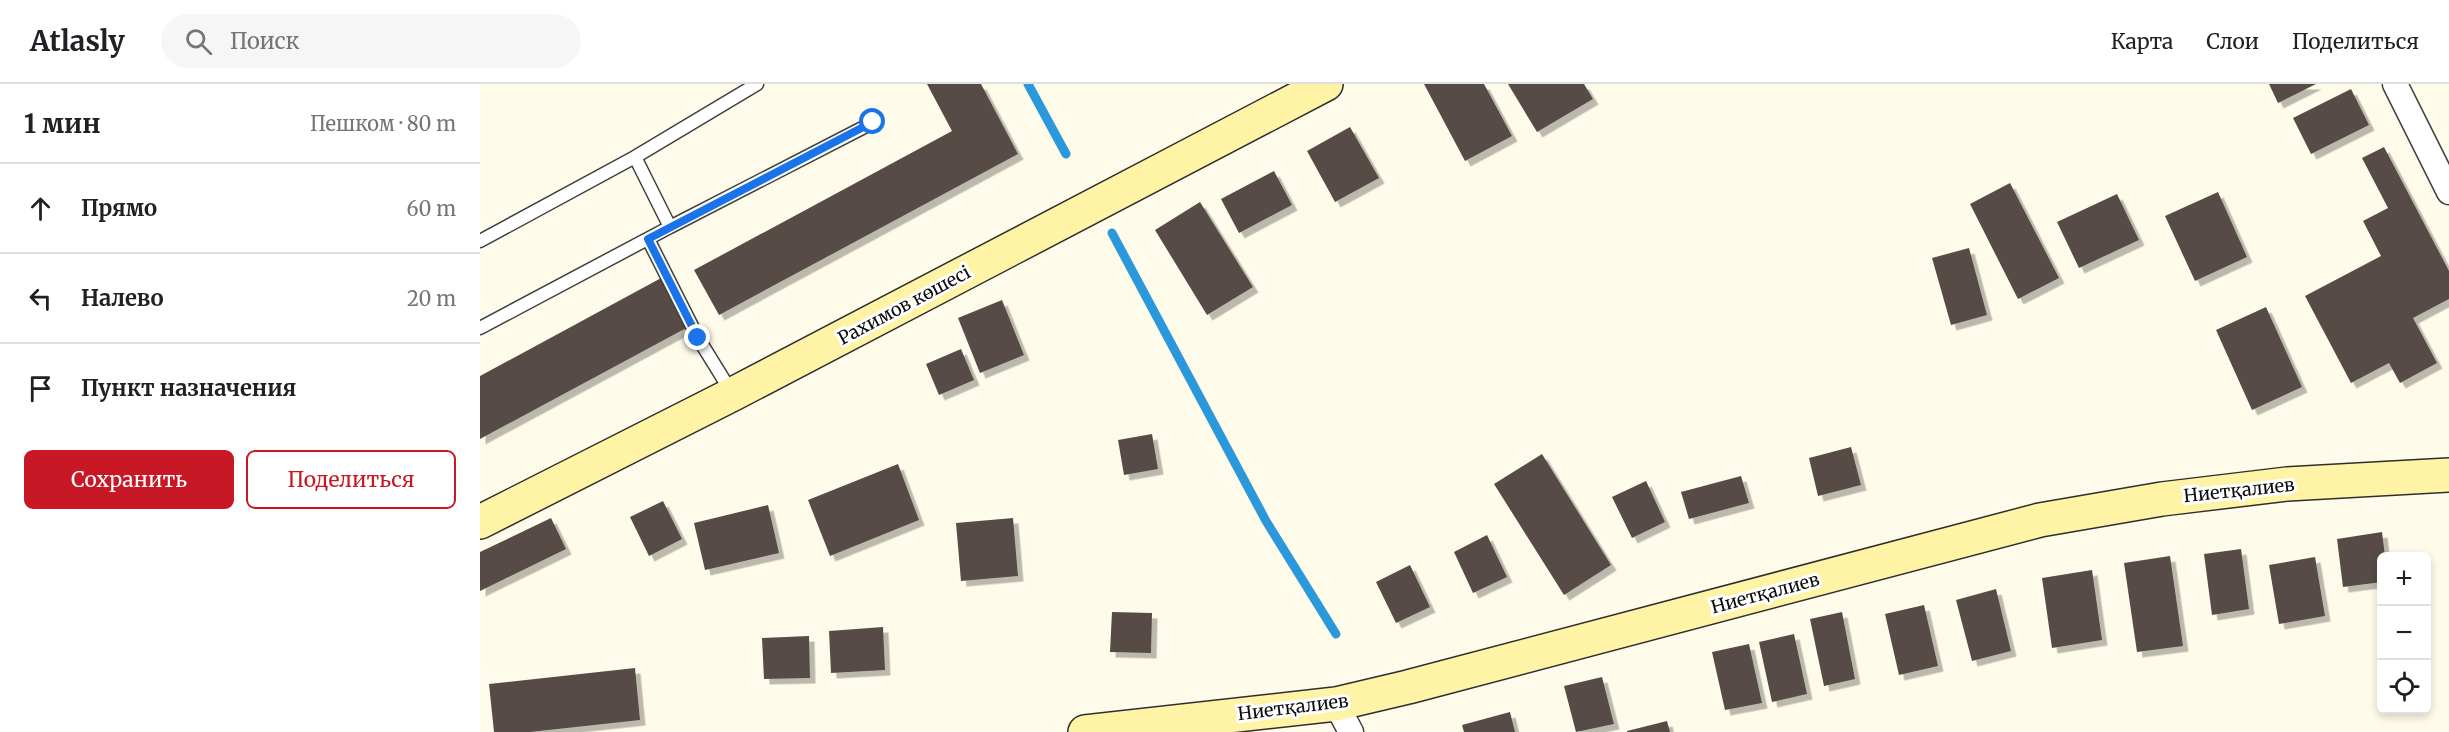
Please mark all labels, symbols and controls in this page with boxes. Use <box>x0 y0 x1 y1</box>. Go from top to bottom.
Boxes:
search box <box>161 14 581 68</box>
text: Atlasly <box>30 23 125 59</box>
icon: search <box>182 25 215 58</box>
text: Поиск <box>230 27 300 55</box>
text: Карта <box>2111 28 2173 55</box>
text: Слои <box>2206 28 2259 55</box>
text: Поделиться <box>2292 28 2419 55</box>
text: 1 мин <box>24 107 101 140</box>
route start <box>859 108 885 134</box>
text: Пешком · 80 m <box>310 111 456 136</box>
icon: ahead <box>24 192 57 225</box>
text: Прямо <box>81 194 157 222</box>
text: 60 m <box>406 196 456 221</box>
street label: Рахимов көшесі <box>834 260 974 350</box>
icon: left <box>24 282 57 315</box>
text: Налево <box>81 284 164 312</box>
text: 20 m <box>407 286 456 311</box>
route end <box>684 324 710 350</box>
icon: arrive <box>24 372 57 405</box>
text: Пункт назначения <box>81 374 296 402</box>
button: Сохранить <box>24 450 234 509</box>
button: Поделиться <box>246 450 456 509</box>
street label: Ниетқалиев <box>2182 473 2296 507</box>
map controls <box>2377 552 2431 714</box>
button: + <box>2377 552 2431 606</box>
street label: Ниетқалиев <box>1708 567 1822 619</box>
button: − <box>2377 606 2431 660</box>
button: locate <box>2377 660 2431 714</box>
street label: Ниетқалиев <box>1236 689 1350 725</box>

